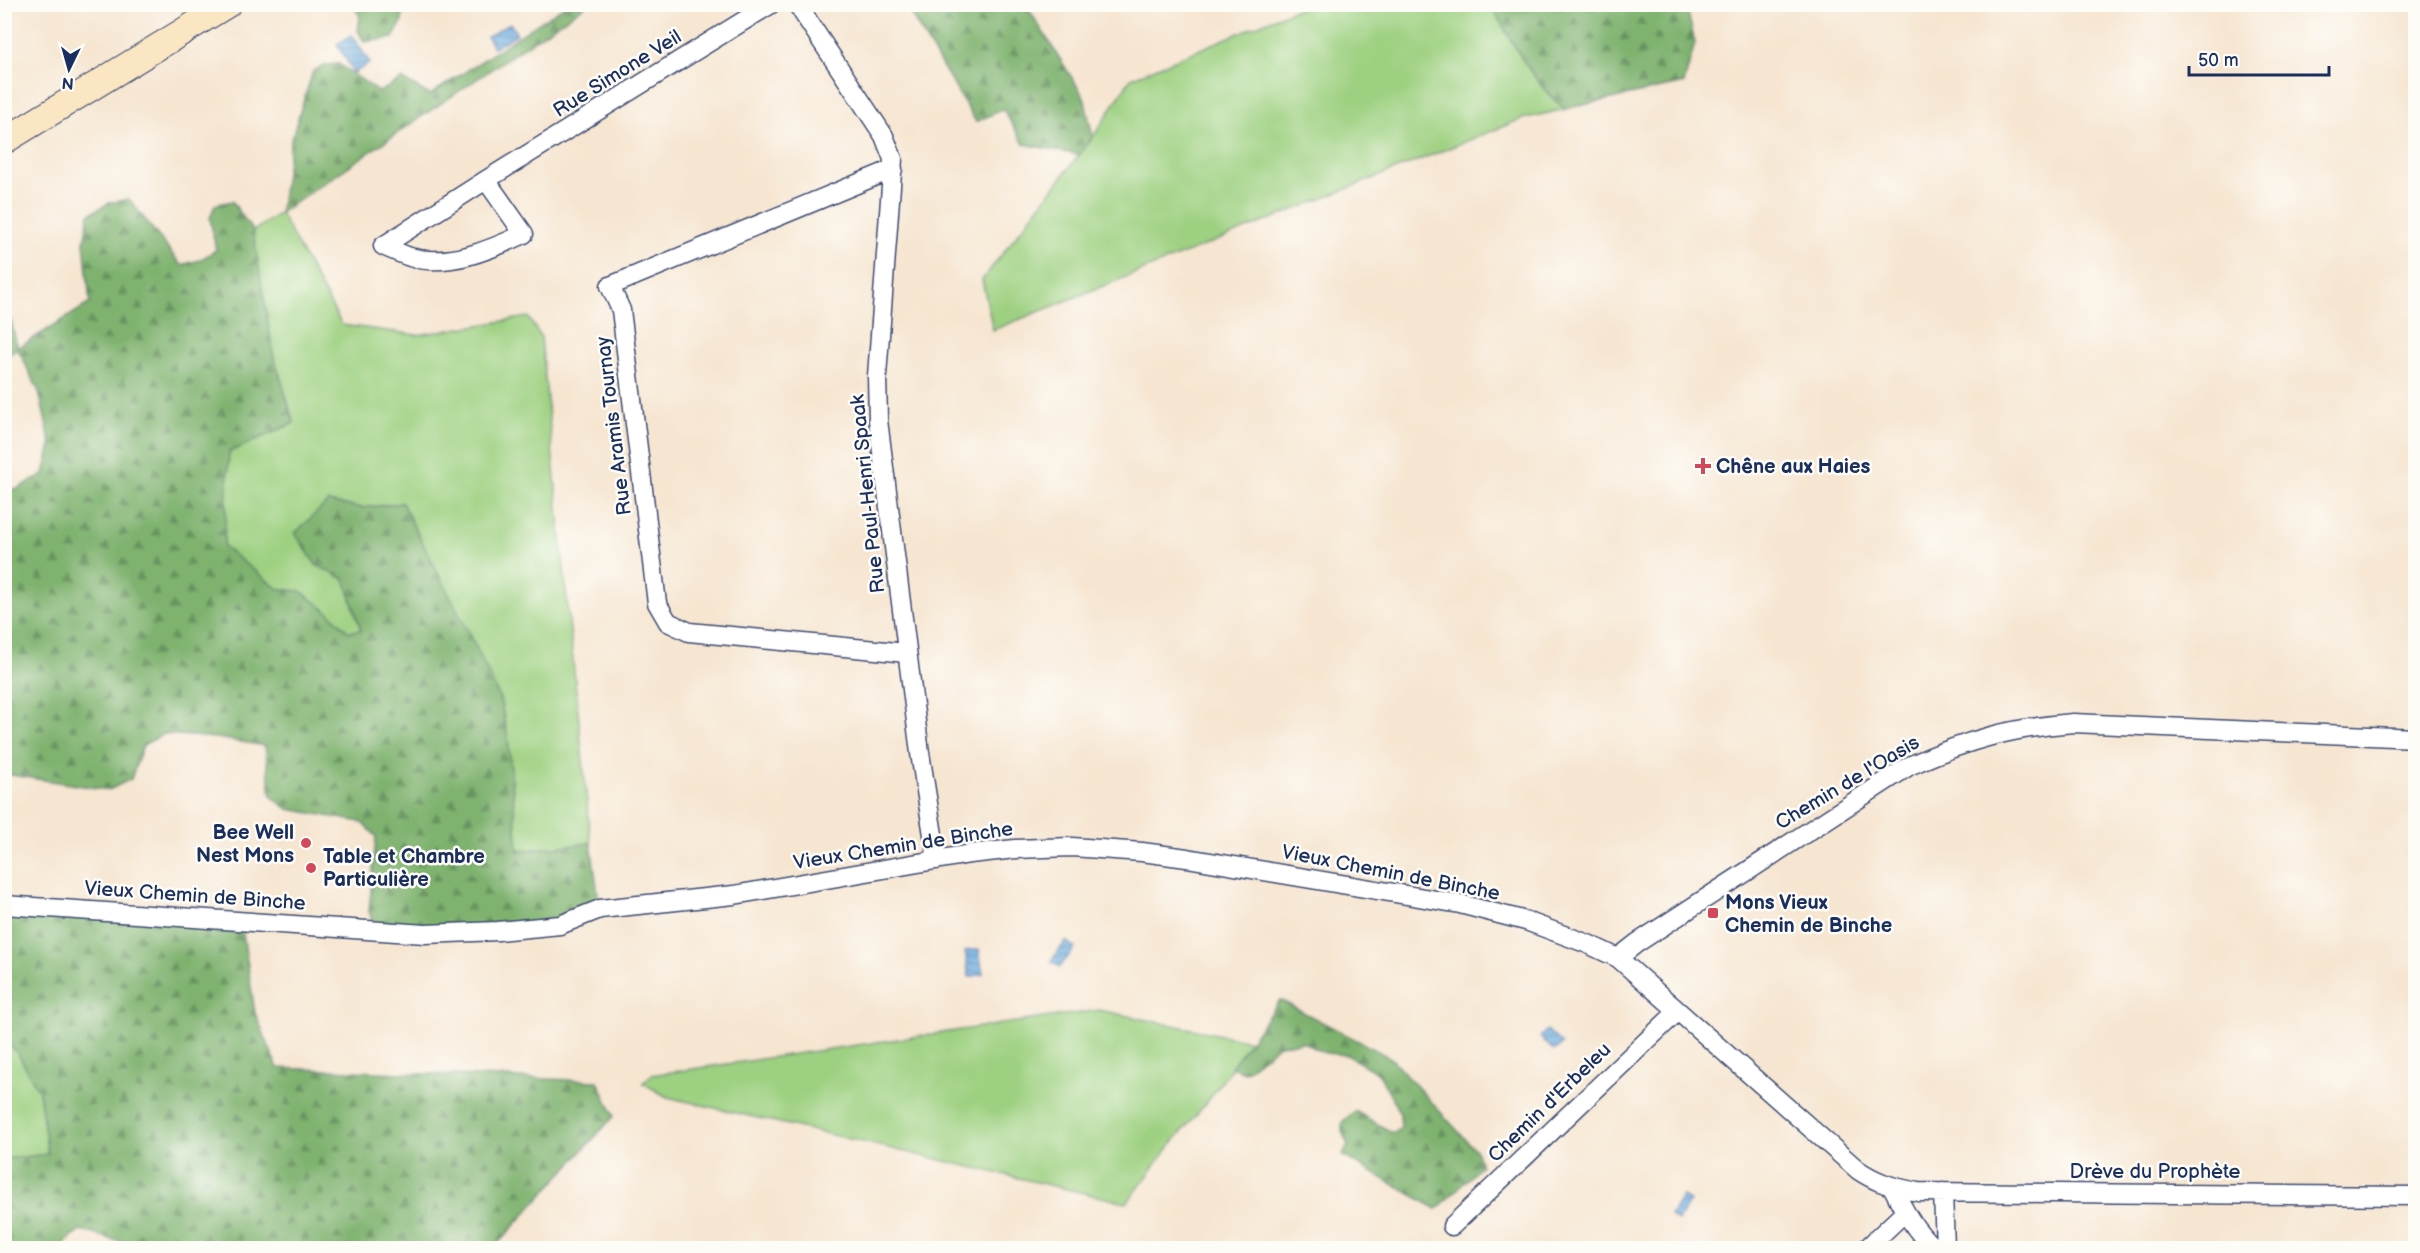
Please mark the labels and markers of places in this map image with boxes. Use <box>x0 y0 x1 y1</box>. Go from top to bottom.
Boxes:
place label: Chêne aux Haies <box>1716 455 1871 479</box>
marker: Chêne aux Haies <box>1694 457 1712 475</box>
place label: Bee Well Nest Mons <box>196 821 294 868</box>
marker: Bee Well Nest Mons <box>299 836 313 850</box>
place label: Table et Chambre Particulière <box>323 845 485 892</box>
marker: Table et Chambre Particulière <box>304 861 318 875</box>
place label: Mons Vieux Chemin de Binche <box>1725 891 1892 938</box>
marker: Mons Vieux Chemin de Binche <box>1706 906 1720 920</box>

